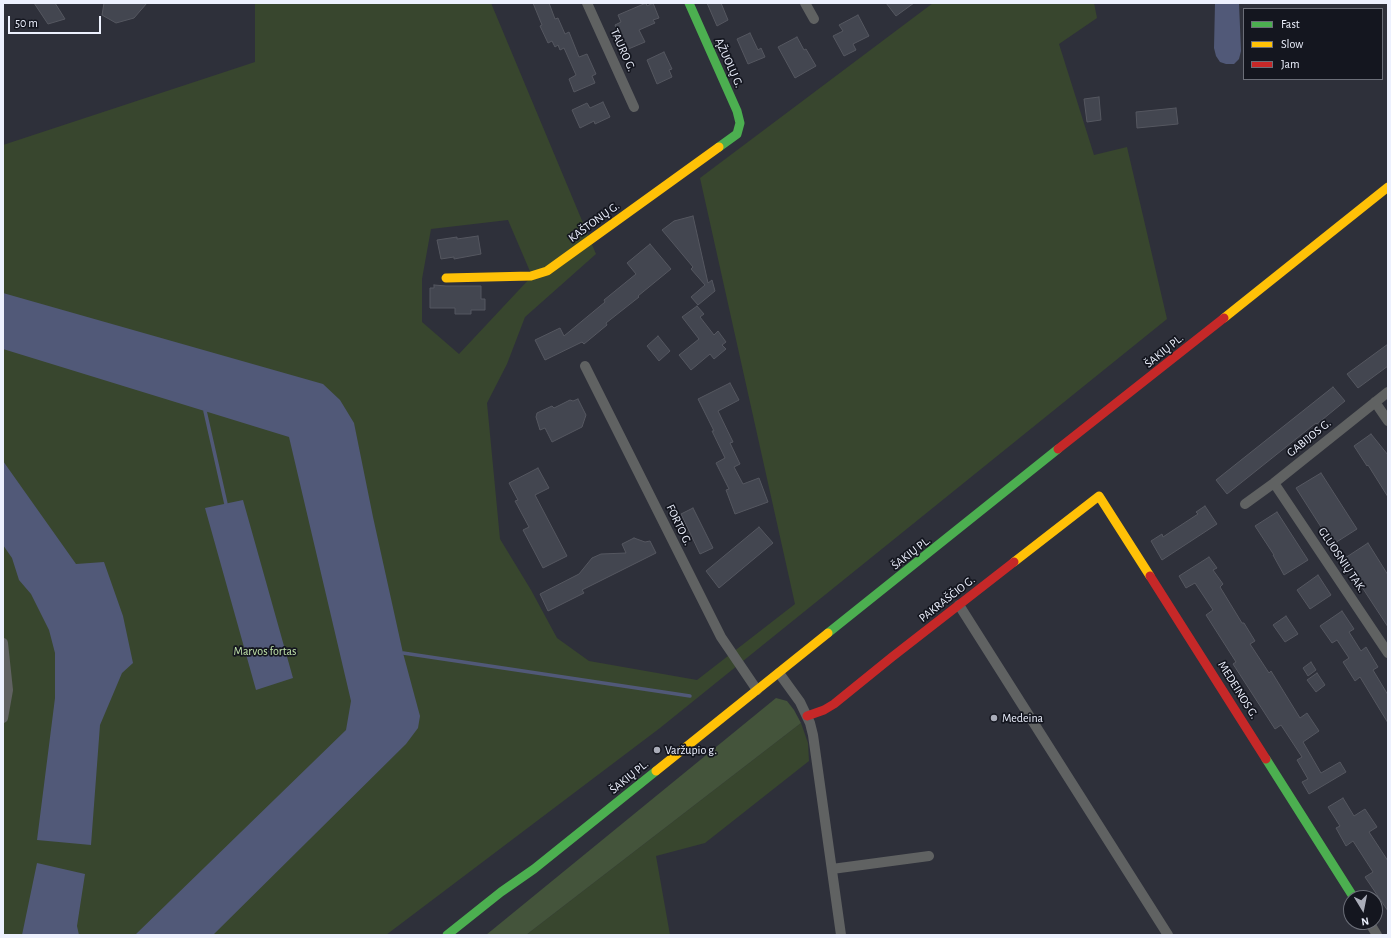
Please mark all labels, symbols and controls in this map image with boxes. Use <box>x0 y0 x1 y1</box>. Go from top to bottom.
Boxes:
scale bar <box>10 8 103 34</box>
legend <box>1243 8 1383 80</box>
text: 50 m <box>15 17 38 29</box>
text: Fast <box>1281 18 1300 30</box>
street label: TAURO G. <box>607 26 639 74</box>
street label: ĄŽUOLŲ G. <box>712 36 746 90</box>
text: Slow <box>1281 38 1303 50</box>
text: Jam <box>1281 58 1300 70</box>
street label: KAŠTONŲ G. <box>566 199 622 245</box>
street label: ŠAKIŲ PL. <box>1142 331 1186 371</box>
street label: GABIJOS G. <box>1284 416 1334 460</box>
street label: FORTO G. <box>663 502 695 548</box>
street label: GLUOSNIŲ TAK. <box>1315 525 1369 595</box>
street label: ŠAKIŲ PL. <box>889 533 933 573</box>
street label: PAKRAŠČIO G. <box>916 573 978 625</box>
park label: Marvos fortas <box>234 644 296 658</box>
street label: MEDEINOS G. <box>1215 659 1261 721</box>
place label: Medeina <box>1002 711 1043 725</box>
marker: Medeina <box>989 713 999 723</box>
place label: Varžupio g. <box>665 743 717 757</box>
marker: Varžupio g. <box>652 745 662 755</box>
street label: ŠAKIŲ PL. <box>607 757 651 797</box>
north arrow <box>1343 890 1383 930</box>
text: N <box>1360 915 1370 927</box>

